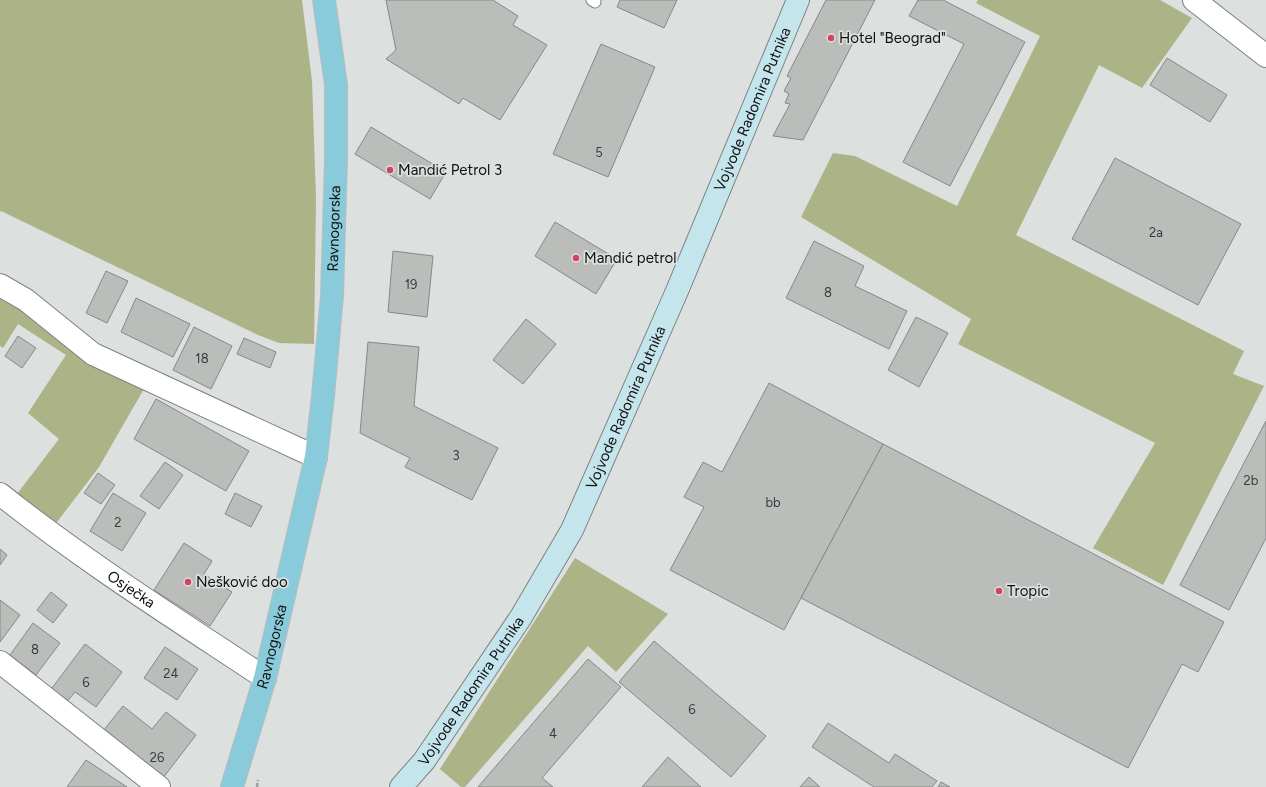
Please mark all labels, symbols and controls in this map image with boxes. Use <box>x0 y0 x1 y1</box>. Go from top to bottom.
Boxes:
street label: Vojvode Radomira Putnika <box>710 25 795 194</box>
place label: Hotel "Beograd" <box>839 29 946 47</box>
marker: Hotel "Beograd" <box>826 33 836 43</box>
house number: 5 <box>595 145 603 160</box>
place label: Mandić Petrol 3 <box>398 161 502 179</box>
marker: Mandić Petrol 3 <box>385 165 395 175</box>
street label: Ravnogorska <box>324 185 344 272</box>
house number: 2a <box>1149 225 1163 240</box>
place label: Mandić petrol <box>584 249 677 267</box>
marker: Mandić petrol <box>571 253 581 263</box>
house number: 19 <box>405 277 417 292</box>
house number: 8 <box>824 285 832 300</box>
street label: Vojvode Radomira Putnika <box>582 323 669 492</box>
house number: 18 <box>195 351 209 366</box>
house number: 3 <box>452 448 460 463</box>
house number: 2b <box>1244 473 1259 488</box>
house number: bb <box>765 495 781 510</box>
house number: 2 <box>114 515 122 530</box>
street label: Osječka <box>104 567 158 612</box>
place label: Nešković doo <box>196 573 288 591</box>
marker: Nešković doo <box>183 577 193 587</box>
place label: Tropic <box>1007 582 1049 600</box>
marker: Tropic <box>994 586 1004 596</box>
street label: Ravnogorska <box>253 603 291 691</box>
street label: Vojvode Radomira Putnika <box>414 613 528 769</box>
house number: 8 <box>31 642 39 657</box>
house number: 24 <box>163 666 179 681</box>
house number: 6 <box>82 675 90 690</box>
house number: 6 <box>688 702 696 717</box>
house number: 4 <box>549 726 557 741</box>
house number: 26 <box>150 750 164 765</box>

